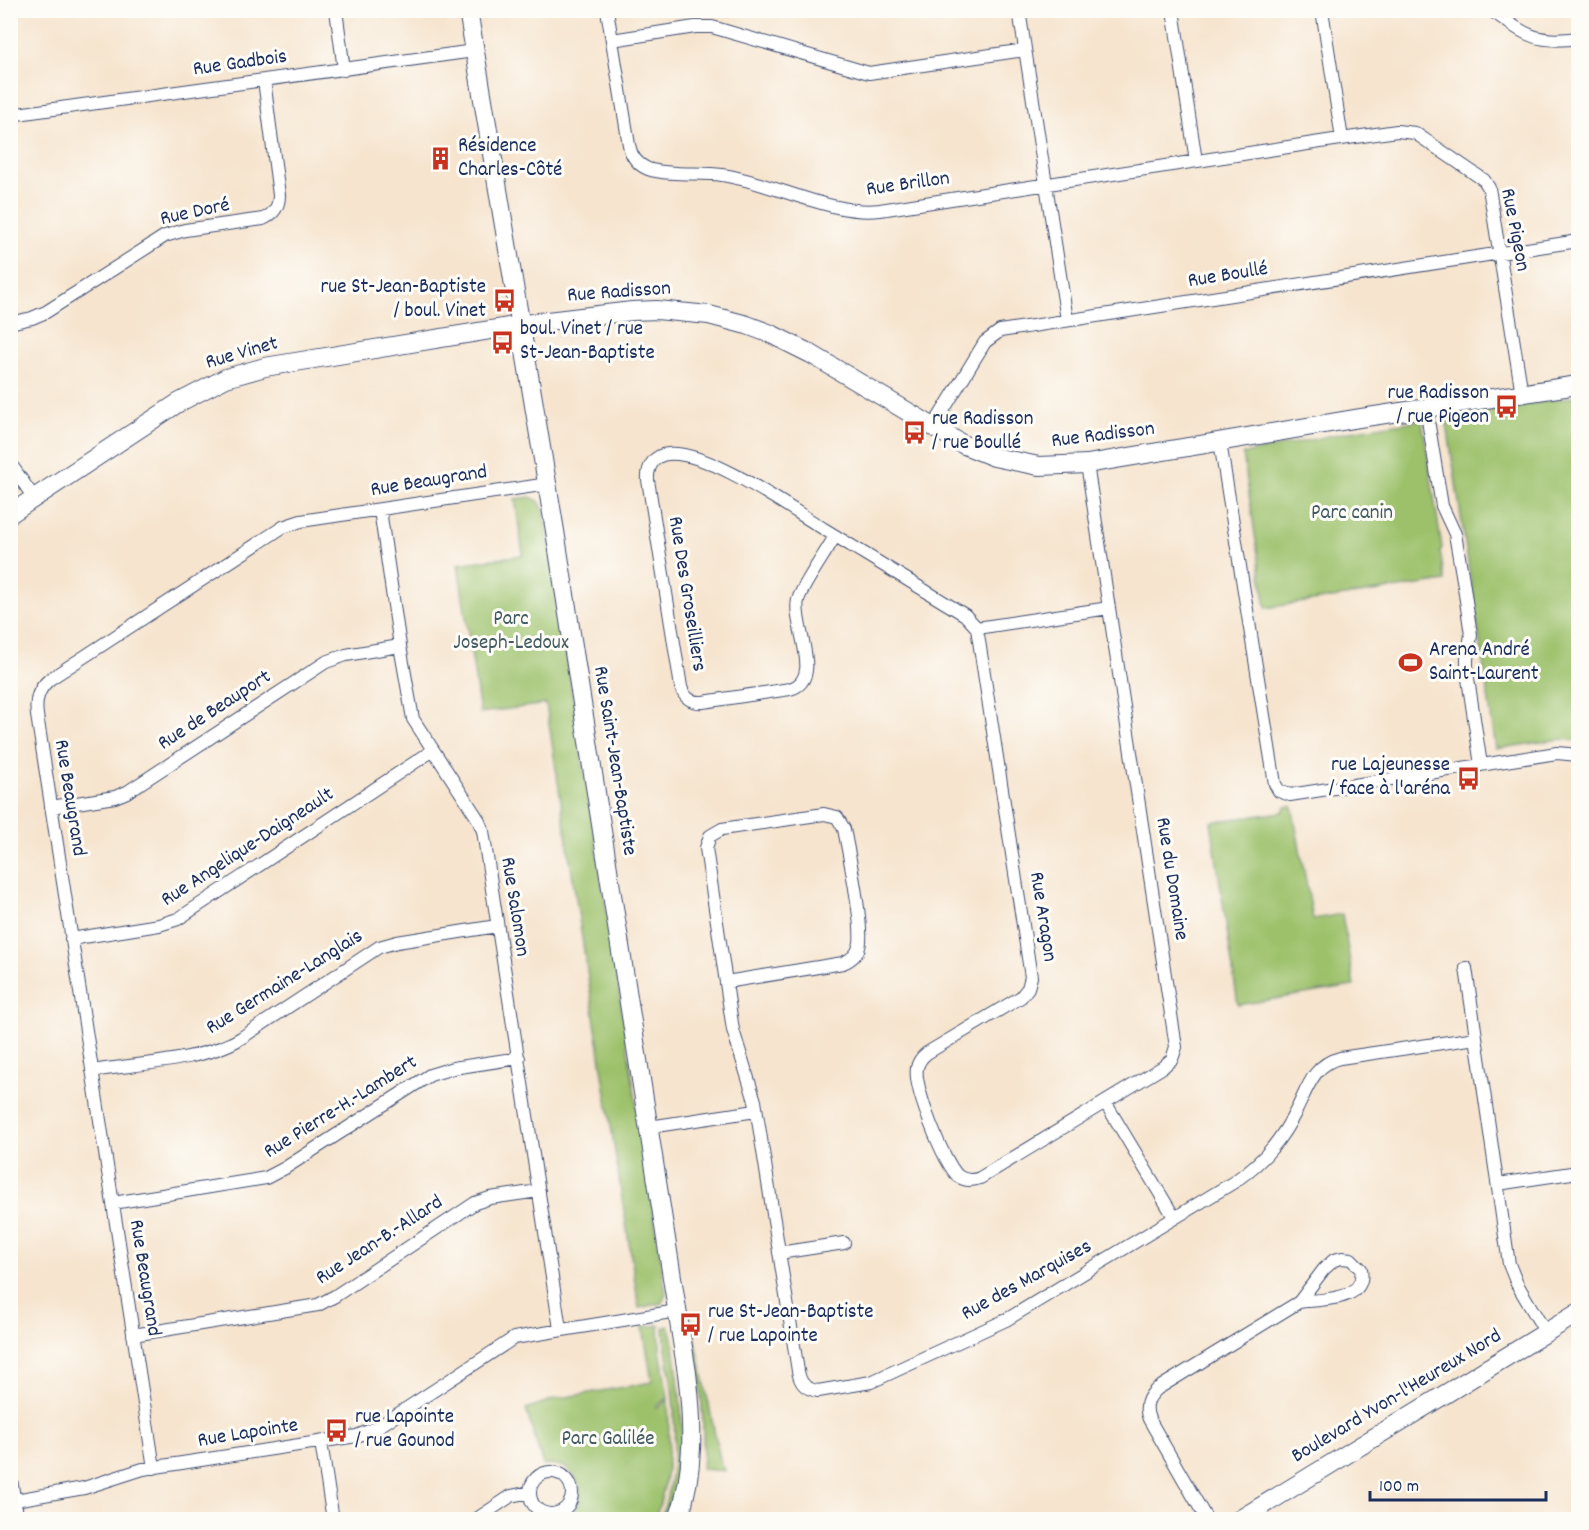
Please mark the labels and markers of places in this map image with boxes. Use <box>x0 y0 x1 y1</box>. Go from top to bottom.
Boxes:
place label: Résidence Charles-Côté <box>458 132 562 186</box>
building icon: Résidence Charles-Côté <box>427 146 453 172</box>
place label: rue St-Jean-Baptiste / boul. Vinet <box>320 273 486 327</box>
bus stop icon: rue St-Jean-Baptiste / boul. Vinet <box>491 287 517 313</box>
place label: boul. Vinet / rue St-Jean-Baptiste <box>520 315 655 369</box>
bus stop icon: boul. Vinet / rue St-Jean-Baptiste <box>489 329 515 355</box>
place label: rue Radisson / rue Pigeon <box>1388 379 1489 433</box>
bus stop icon: rue Radisson / rue Pigeon <box>1494 393 1520 419</box>
place label: rue Radisson / rue Boullé <box>932 405 1033 459</box>
bus stop icon: rue Radisson / rue Boullé <box>901 419 927 445</box>
place label: Arena André Saint-Laurent <box>1429 636 1539 690</box>
sports icon: Arena André Saint-Laurent <box>1398 650 1424 676</box>
place label: rue Lajeunesse / face à l'aréna <box>1329 751 1451 805</box>
bus stop icon: rue Lajeunesse / face à l'aréna <box>1455 765 1481 791</box>
place label: rue St-Jean-Baptiste / rue Lapointe <box>708 1298 874 1352</box>
bus stop icon: rue St-Jean-Baptiste / rue Lapointe <box>677 1312 703 1338</box>
place label: rue Lapointe / rue Gounod <box>355 1403 455 1457</box>
bus stop icon: rue Lapointe / rue Gounod <box>324 1417 350 1443</box>

